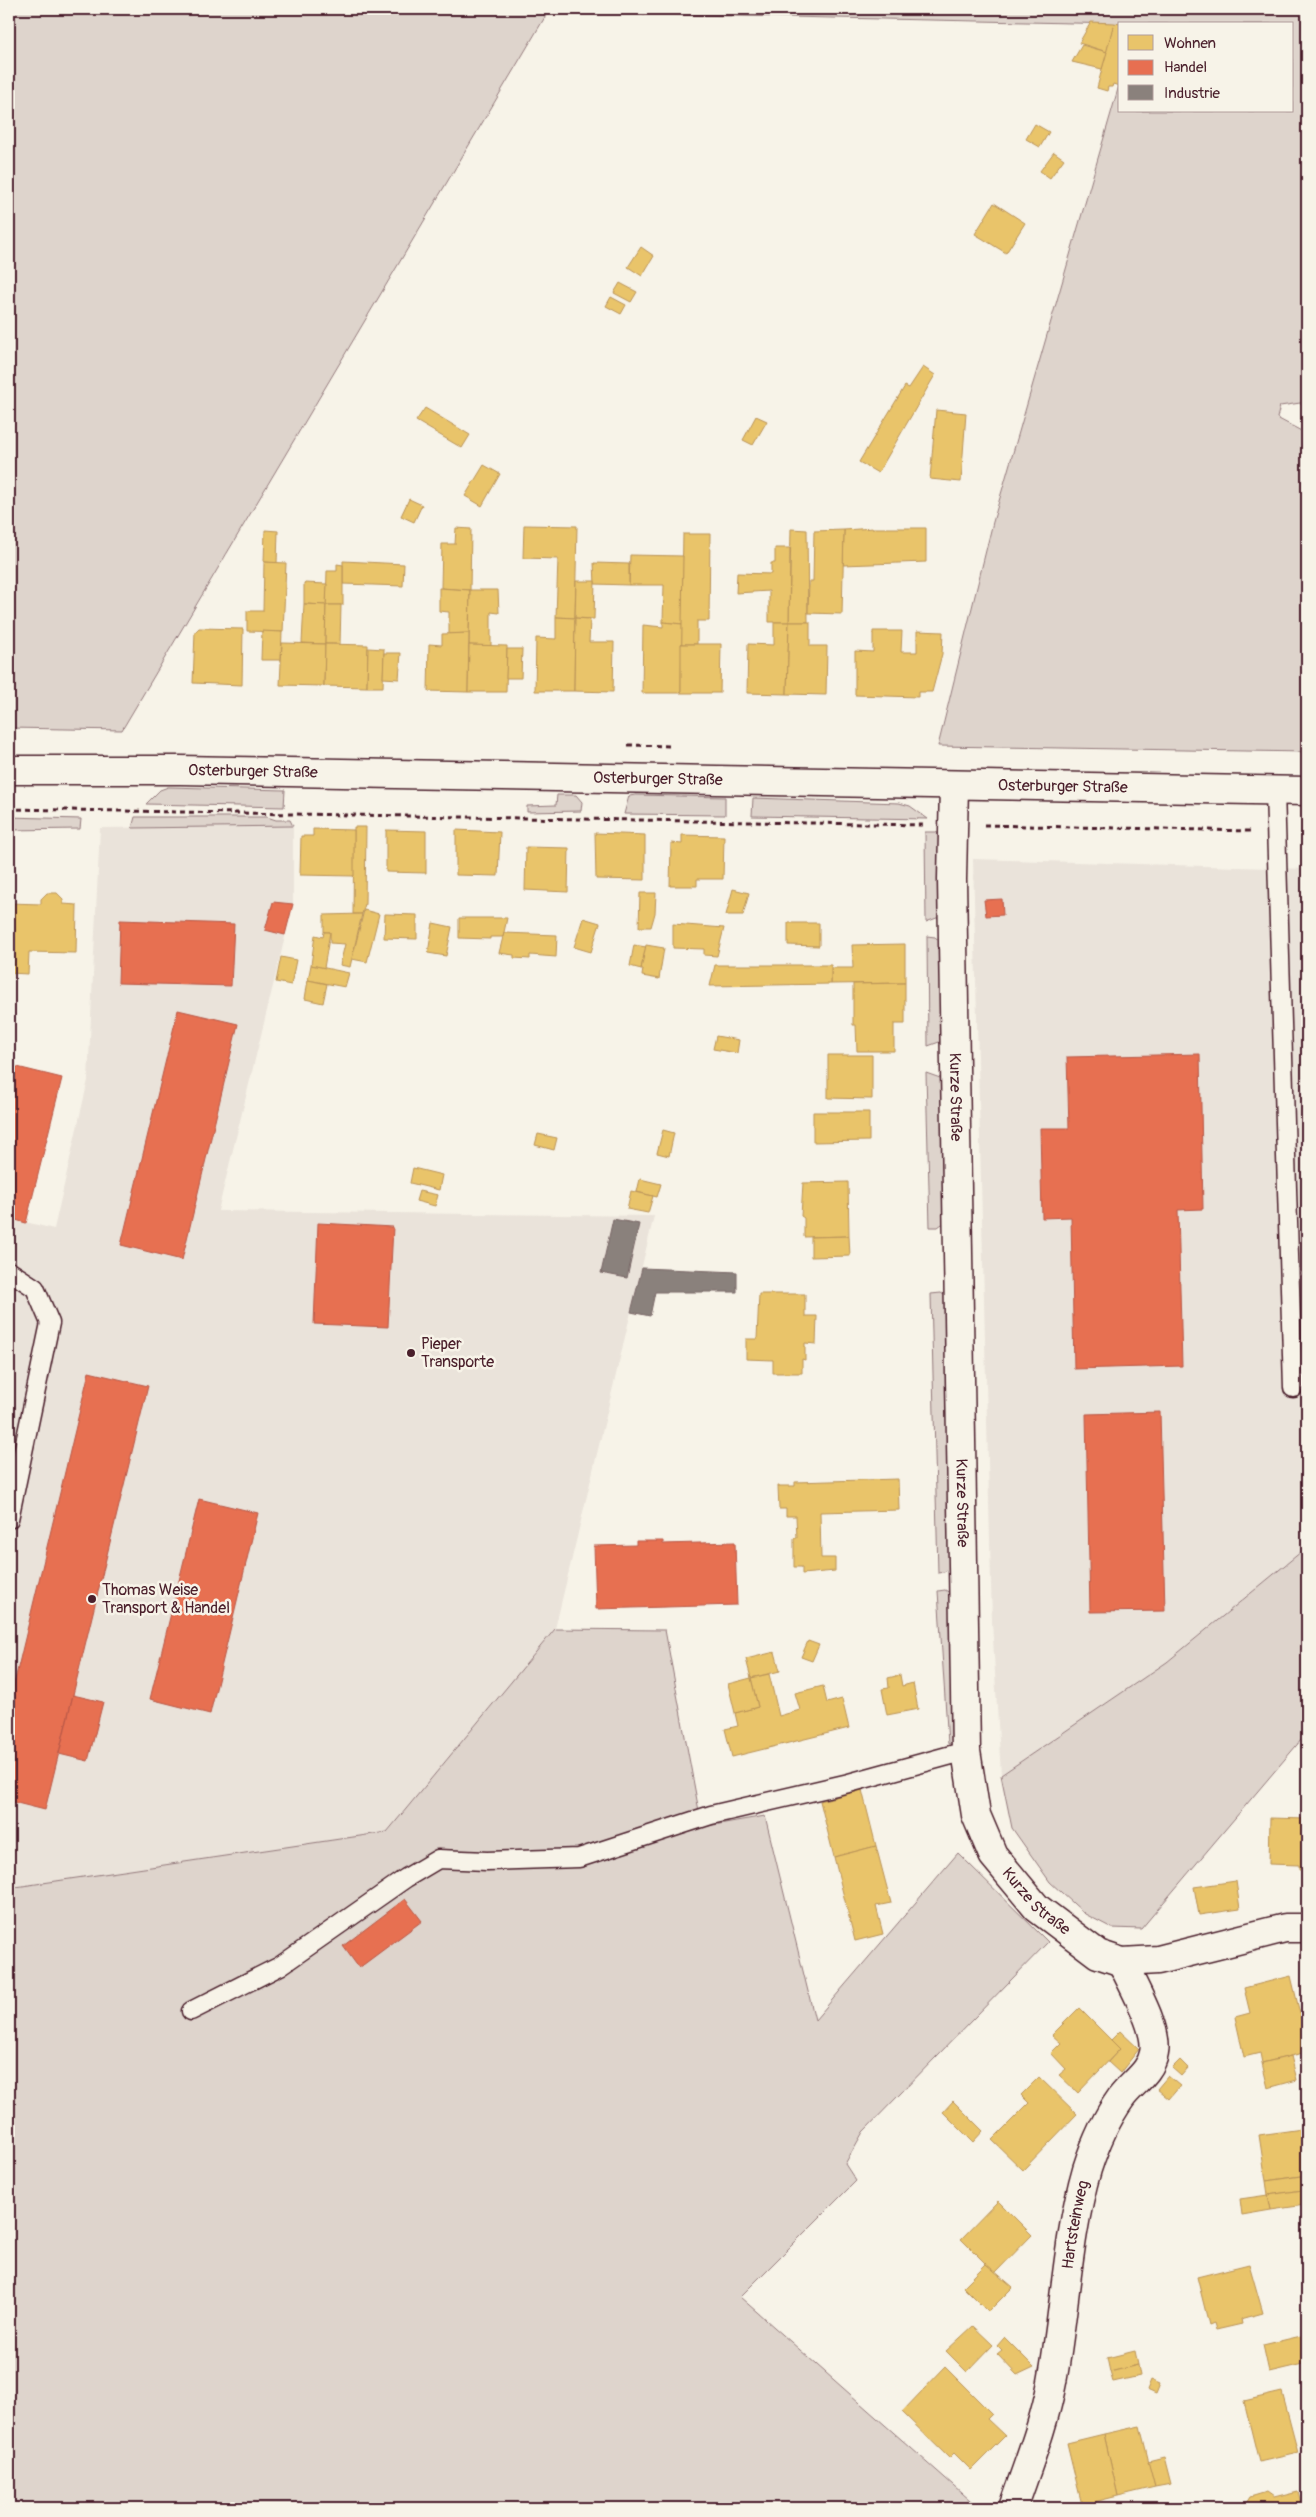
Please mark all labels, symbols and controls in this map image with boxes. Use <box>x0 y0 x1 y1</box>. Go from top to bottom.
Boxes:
legend <box>1118 22 1294 112</box>
text: Wohnen <box>1164 34 1216 53</box>
text: Handel <box>1164 58 1207 77</box>
text: Industrie <box>1164 84 1220 103</box>
street label: Osterburger Straße <box>188 760 318 783</box>
street label: Osterburger Straße <box>593 768 723 790</box>
street label: Osterburger Straße <box>998 775 1128 798</box>
street label: Kurze Straße <box>945 1052 966 1142</box>
place label: Pieper Transporte <box>421 1334 494 1372</box>
marker: Pieper Transporte <box>405 1347 417 1359</box>
street label: Kurze Straße <box>951 1458 973 1548</box>
place label: Thomas Weise Transport & Handel <box>102 1580 230 1618</box>
marker: Thomas Weise Transport & Handel <box>86 1593 98 1605</box>
street label: Kurze Straße <box>998 1863 1074 1940</box>
street label: Hartsteinweg <box>1058 2178 1093 2270</box>

